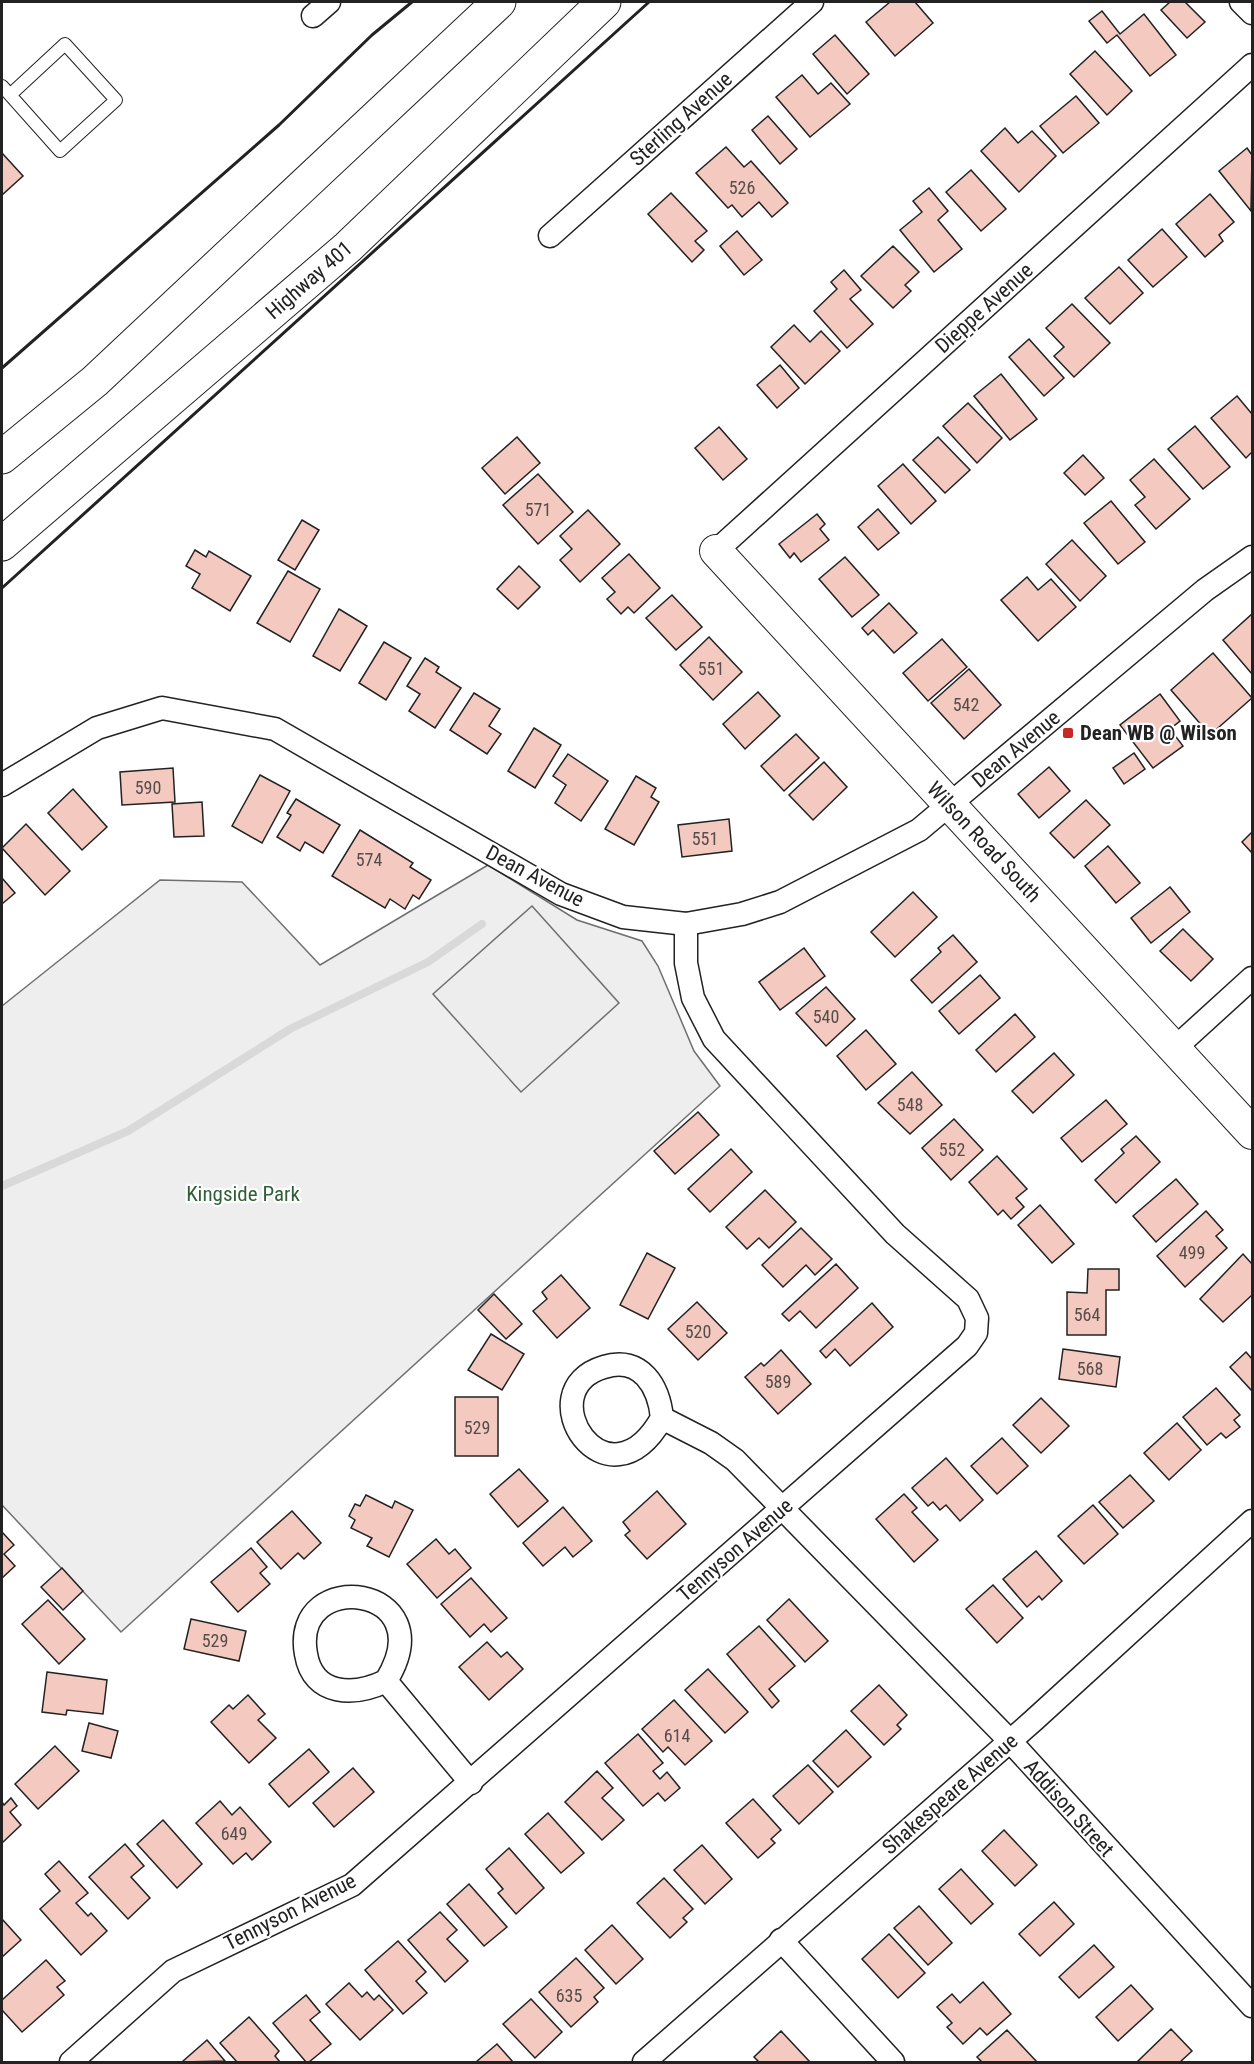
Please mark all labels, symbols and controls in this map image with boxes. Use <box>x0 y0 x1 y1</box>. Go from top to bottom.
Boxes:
street label: Sterling Avenue <box>625 67 737 171</box>
house number: 526 <box>729 177 755 198</box>
street label: Highway 401 <box>261 236 357 324</box>
street label: Dieppe Avenue <box>930 258 1038 358</box>
house number: 571 <box>525 499 551 520</box>
house number: 551 <box>698 658 724 679</box>
house number: 542 <box>953 694 979 715</box>
street label: Dean Avenue <box>967 705 1065 793</box>
place label: Dean WB @ Wilson <box>1080 721 1237 745</box>
marker: Dean WB @ Wilson <box>1061 726 1075 740</box>
house number: 590 <box>135 777 161 798</box>
street label: Wilson Road South <box>922 777 1046 907</box>
house number: 551 <box>692 828 718 849</box>
street label: Dean Avenue <box>482 840 588 912</box>
house number: 574 <box>356 849 382 870</box>
house number: 540 <box>813 1006 839 1027</box>
house number: 548 <box>897 1094 923 1115</box>
house number: 552 <box>939 1139 965 1160</box>
park label: Kingside Park <box>186 1182 300 1206</box>
house number: 499 <box>1179 1242 1205 1263</box>
house number: 564 <box>1074 1304 1100 1325</box>
house number: 520 <box>685 1321 711 1342</box>
house number: 568 <box>1077 1358 1103 1379</box>
house number: 589 <box>765 1371 791 1392</box>
house number: 529 <box>464 1417 490 1438</box>
street label: Tennyson Avenue <box>673 1493 797 1606</box>
house number: 529 <box>202 1630 228 1651</box>
house number: 614 <box>664 1725 690 1746</box>
street label: Shakespeare Avenue <box>877 1729 1023 1859</box>
street label: Addison Street <box>1019 1755 1119 1861</box>
house number: 649 <box>221 1823 247 1844</box>
street label: Tennyson Avenue <box>220 1868 360 1955</box>
house number: 635 <box>556 1985 582 2006</box>

